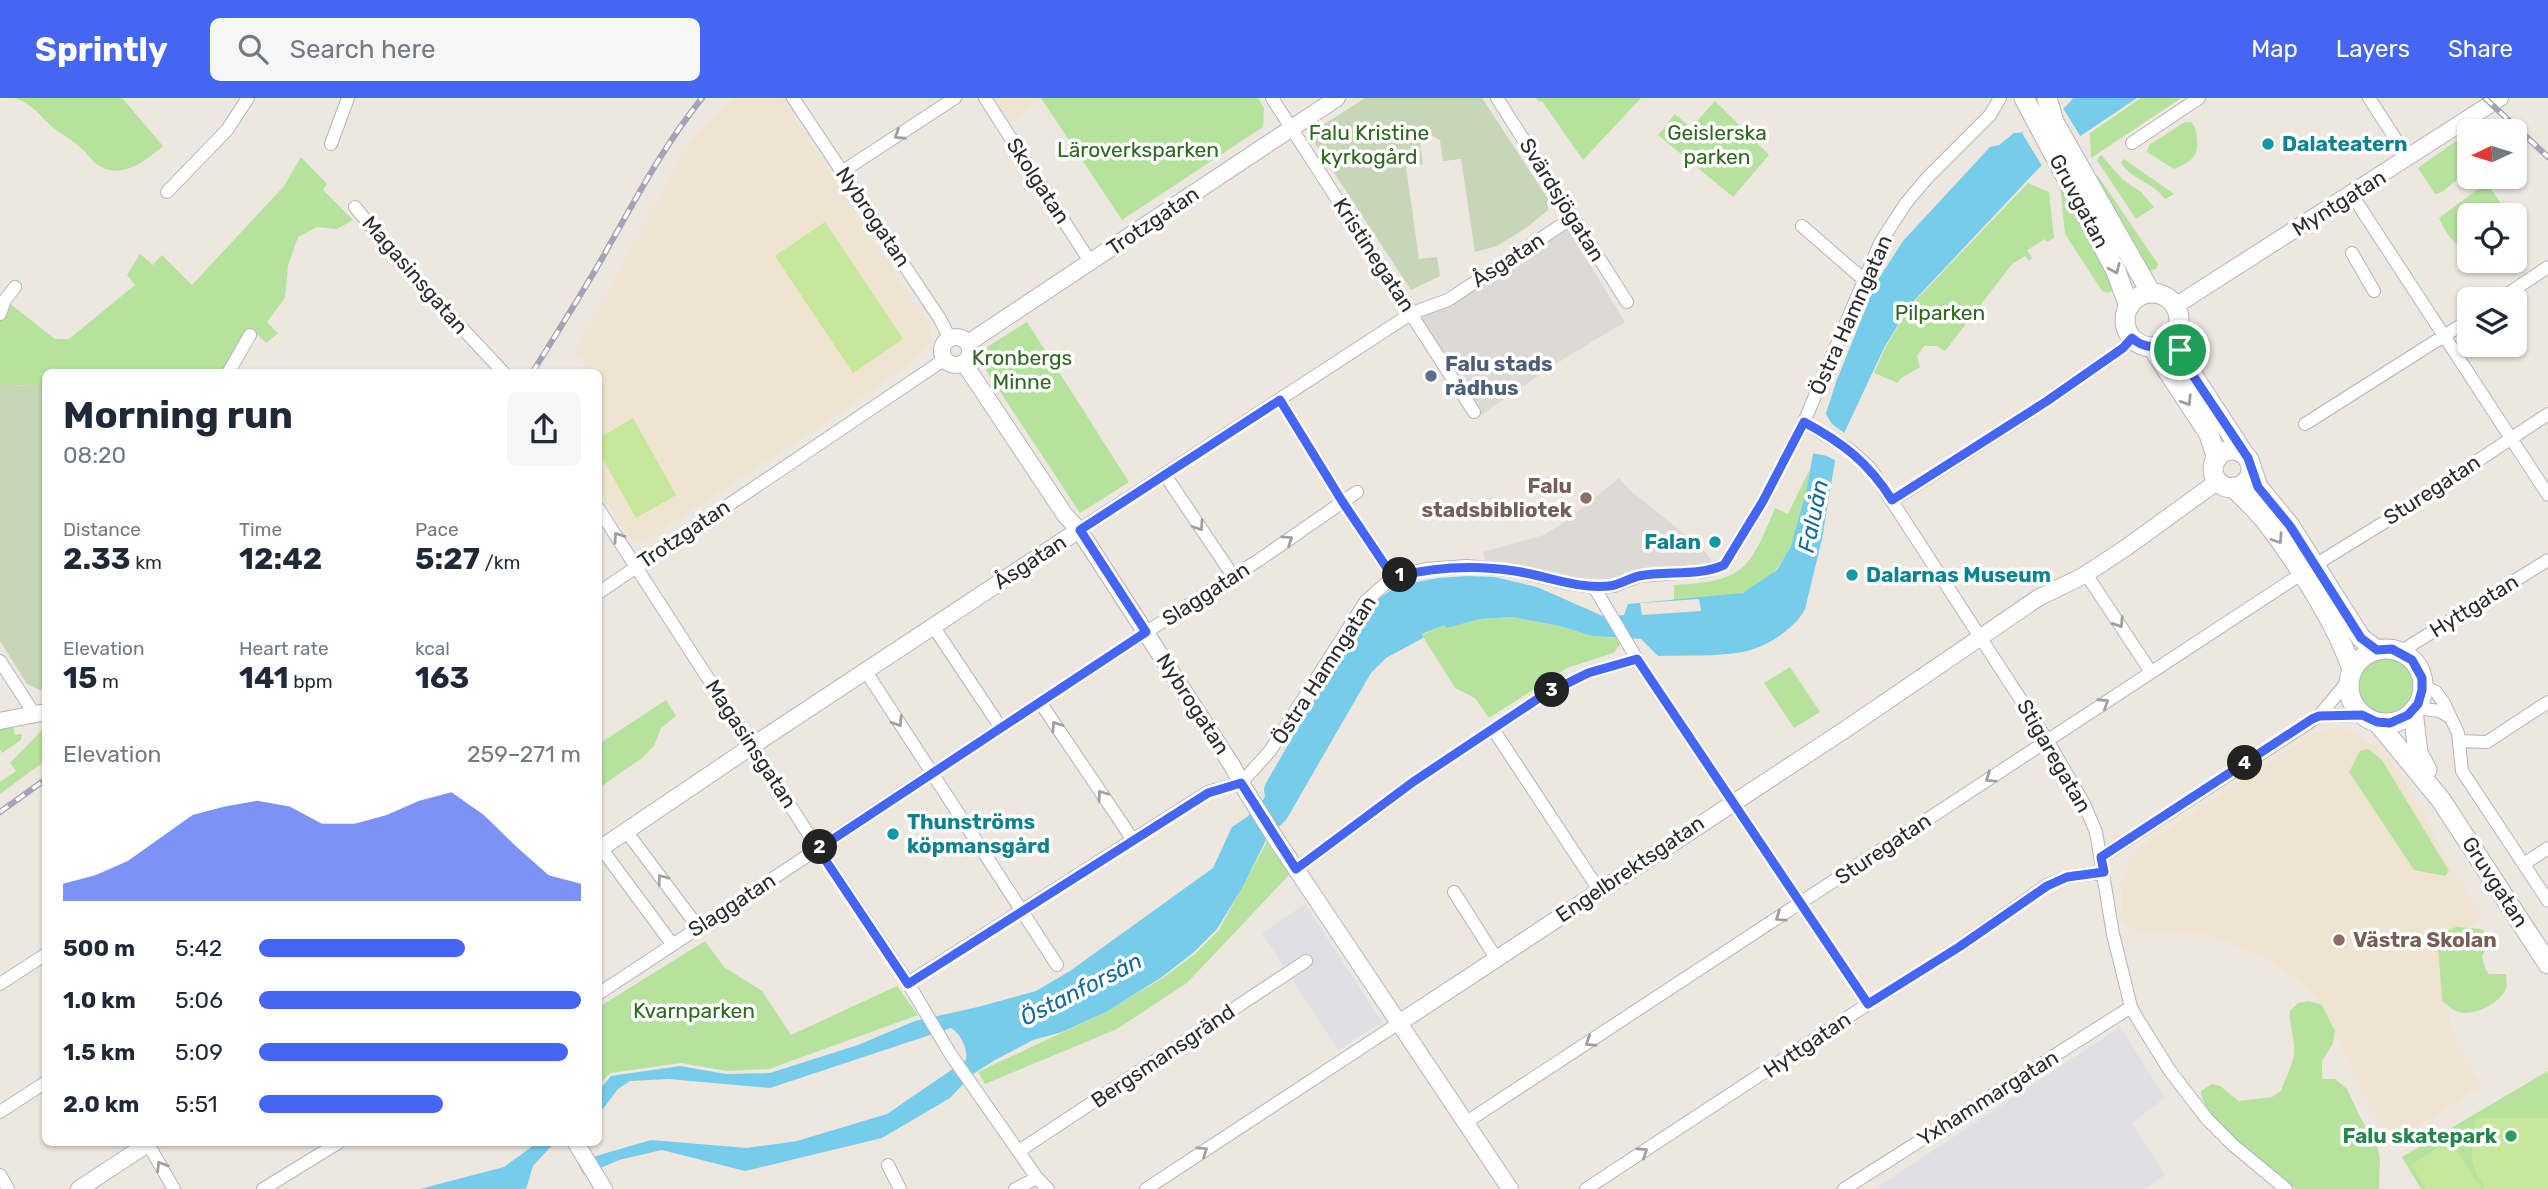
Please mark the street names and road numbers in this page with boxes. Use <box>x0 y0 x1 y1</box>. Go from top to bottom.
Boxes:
street label: Skolgatan <box>1001 133 1075 228</box>
street label: Svärdsjögatan <box>1515 133 1610 266</box>
street label: Gruvgatan <box>2044 150 2115 252</box>
street label: Nybrogatan <box>831 162 916 271</box>
street label: Myntgatan <box>2287 164 2390 241</box>
street label: Trotzgatan <box>1102 181 1203 260</box>
street label: Kristinegatan <box>1328 193 1420 316</box>
street label: Magasinsgatan <box>357 211 473 339</box>
street label: Åsgatan <box>1467 227 1549 292</box>
street label: Östra Hamngatan <box>1804 231 1897 399</box>
street label: Sturegatan <box>2379 449 2485 530</box>
street label: Trotzgatan <box>633 494 734 573</box>
street label: Åsgatan <box>989 529 1071 594</box>
street label: Slaggatan <box>1157 556 1254 631</box>
street label: Hyttgatan <box>2425 569 2523 643</box>
street label: Östra Hamngatan <box>1266 591 1381 749</box>
street label: Nybrogatan <box>1152 649 1235 759</box>
street label: Magasinsgatan <box>701 675 802 813</box>
street label: Stigaregatan <box>2012 695 2097 817</box>
street label: Sturegatan <box>1830 807 1935 890</box>
street label: Engelbrektsgatan <box>1551 810 1709 927</box>
street label: Gruvgatan <box>2457 832 2534 932</box>
street label: Slaggatan <box>683 867 780 942</box>
street label: Bergsmansgränd <box>1086 998 1239 1113</box>
street label: Hyttgatan <box>1758 1006 1855 1083</box>
street label: Yxhammargatan <box>1913 1044 2063 1151</box>

